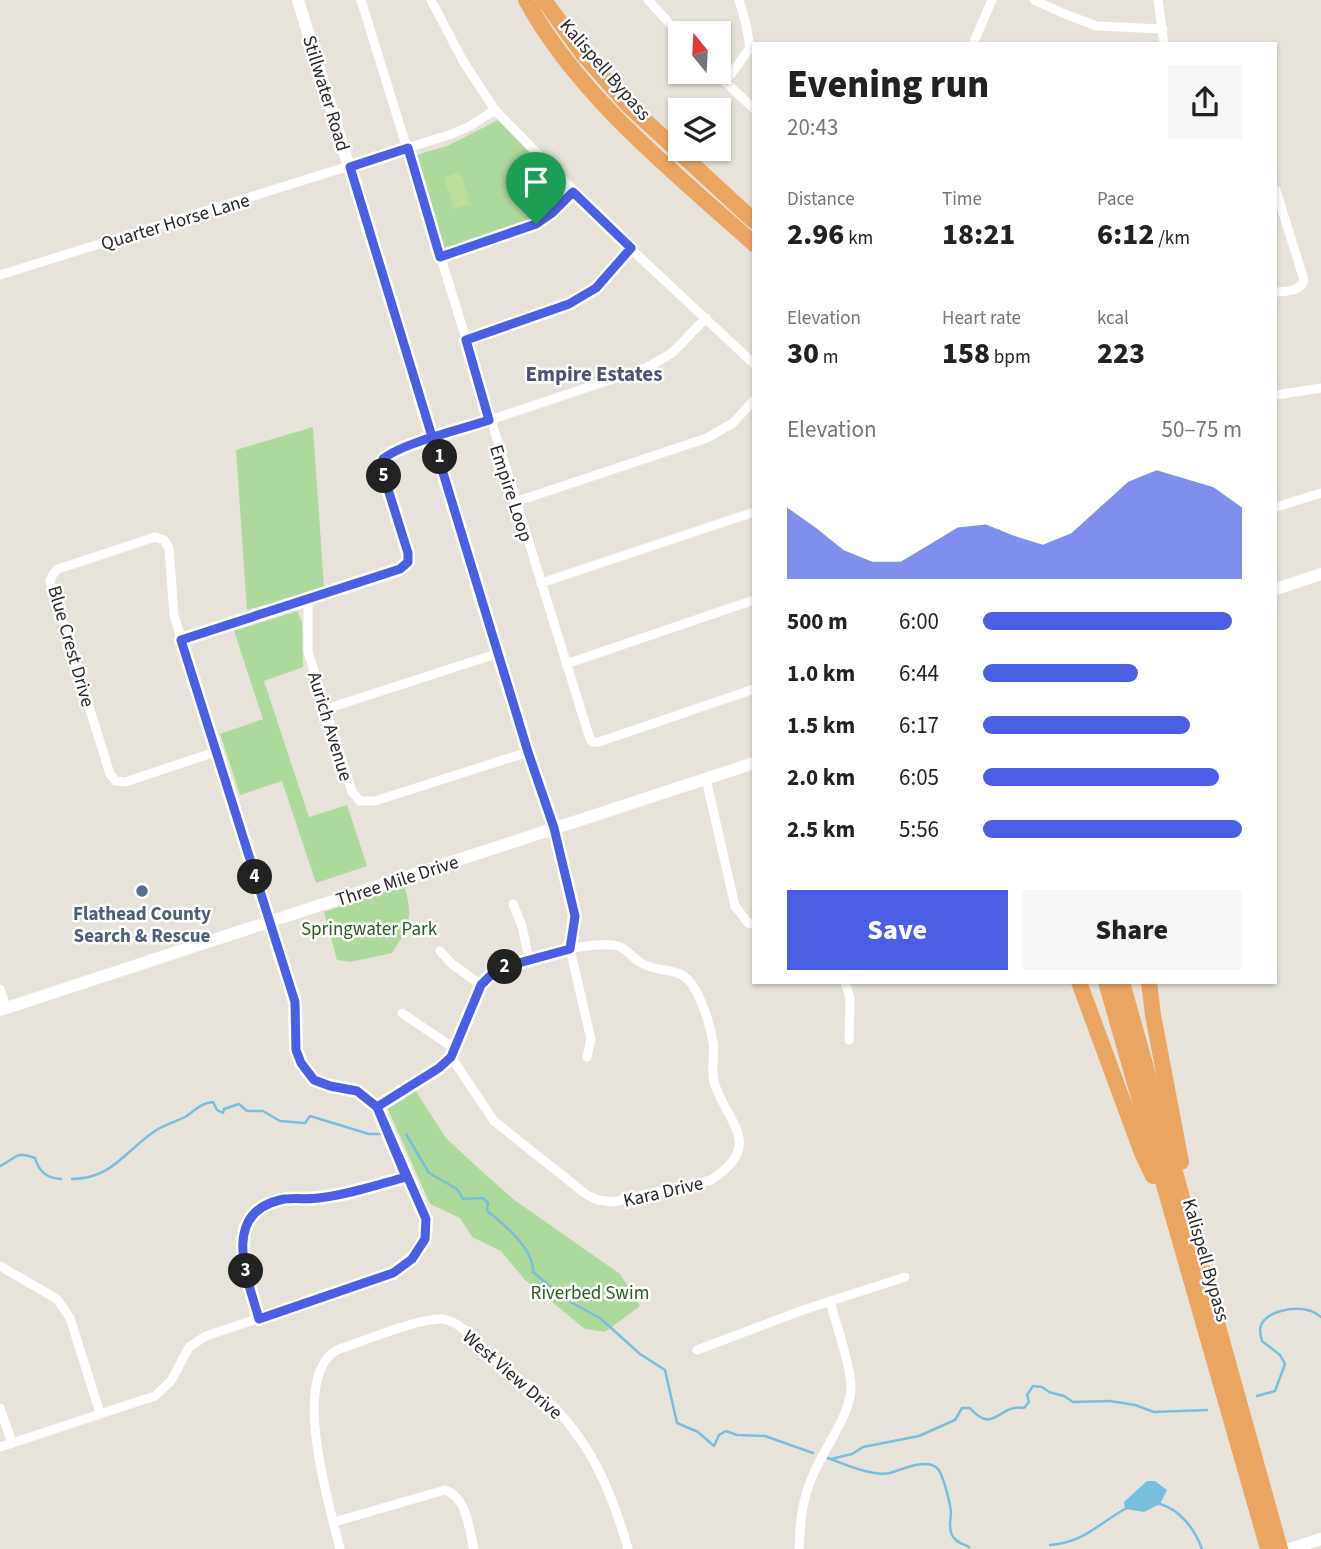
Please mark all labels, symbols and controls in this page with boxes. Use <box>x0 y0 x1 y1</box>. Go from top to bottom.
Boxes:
street label: Kalispell Bypass <box>553 13 657 127</box>
north arrow <box>668 21 732 84</box>
map controls <box>668 21 731 161</box>
street label: Stillwater Road <box>295 32 356 155</box>
text: Evening run <box>787 58 989 112</box>
button: share <box>1168 65 1242 139</box>
button: layers <box>668 98 731 161</box>
text: 20:43 <box>787 111 838 144</box>
pin <box>506 152 566 224</box>
icon: arrive <box>517 163 555 201</box>
text: Distance <box>787 186 855 213</box>
text: Time <box>942 186 982 213</box>
text: Pace <box>1097 186 1134 213</box>
street label: Quarter Horse Lane <box>98 187 253 258</box>
text: 2.96 <box>787 213 844 256</box>
text: 18:21 <box>942 213 1015 256</box>
text: 6:12 <box>1097 213 1154 256</box>
text: km <box>844 225 873 252</box>
text: /km <box>1154 225 1190 252</box>
text: Elevation <box>787 305 861 332</box>
text: Heart rate <box>942 305 1021 332</box>
text: kcal <box>1097 305 1129 332</box>
text: 30 <box>787 332 819 375</box>
text: 158 <box>942 332 990 375</box>
text: 223 <box>1097 332 1145 375</box>
text: m <box>819 344 839 371</box>
text: bpm <box>990 344 1031 371</box>
district label: Empire Estates <box>525 359 663 389</box>
text: Elevation <box>787 413 877 446</box>
text: 50–75 m <box>1162 413 1242 446</box>
pin: 1 <box>422 440 458 475</box>
street label: Empire Loop <box>482 441 539 546</box>
text: 1 <box>434 443 445 470</box>
pin: 5 <box>366 458 402 494</box>
text: 5 <box>378 462 389 489</box>
street label: Blue Crest Drive <box>40 582 101 710</box>
text: 500 m <box>787 605 848 638</box>
text: 6:00 <box>899 605 939 638</box>
text: 1.0 km <box>787 657 855 690</box>
text: 6:44 <box>899 657 939 690</box>
street label: Aurich Avenue <box>300 668 359 784</box>
text: 1.5 km <box>787 709 855 742</box>
text: 6:17 <box>899 709 939 742</box>
text: 2.0 km <box>787 761 855 794</box>
text: 6:05 <box>899 761 939 794</box>
text: 2.5 km <box>787 813 855 846</box>
text: 5:56 <box>899 813 939 846</box>
street label: Three Mile Drive <box>333 849 462 914</box>
pin: 4 <box>238 860 272 894</box>
text: 4 <box>249 863 260 890</box>
marker: Flathead County Search & Rescue <box>134 883 150 899</box>
button: Save <box>787 890 1008 970</box>
button: Share <box>1022 890 1242 970</box>
place label: Flathead County Search & Rescue <box>73 901 211 950</box>
park label: Springwater Park <box>301 916 438 943</box>
pin: 2 <box>488 950 522 984</box>
text: 2 <box>499 953 510 980</box>
street label: Kara Drive <box>621 1170 706 1215</box>
street label: Kalispell Bypass <box>1175 1196 1236 1325</box>
pin: 3 <box>229 1254 264 1288</box>
text: 3 <box>240 1257 251 1284</box>
park label: Riverbed Swim <box>531 1280 649 1307</box>
street label: West View Drive <box>456 1324 568 1426</box>

